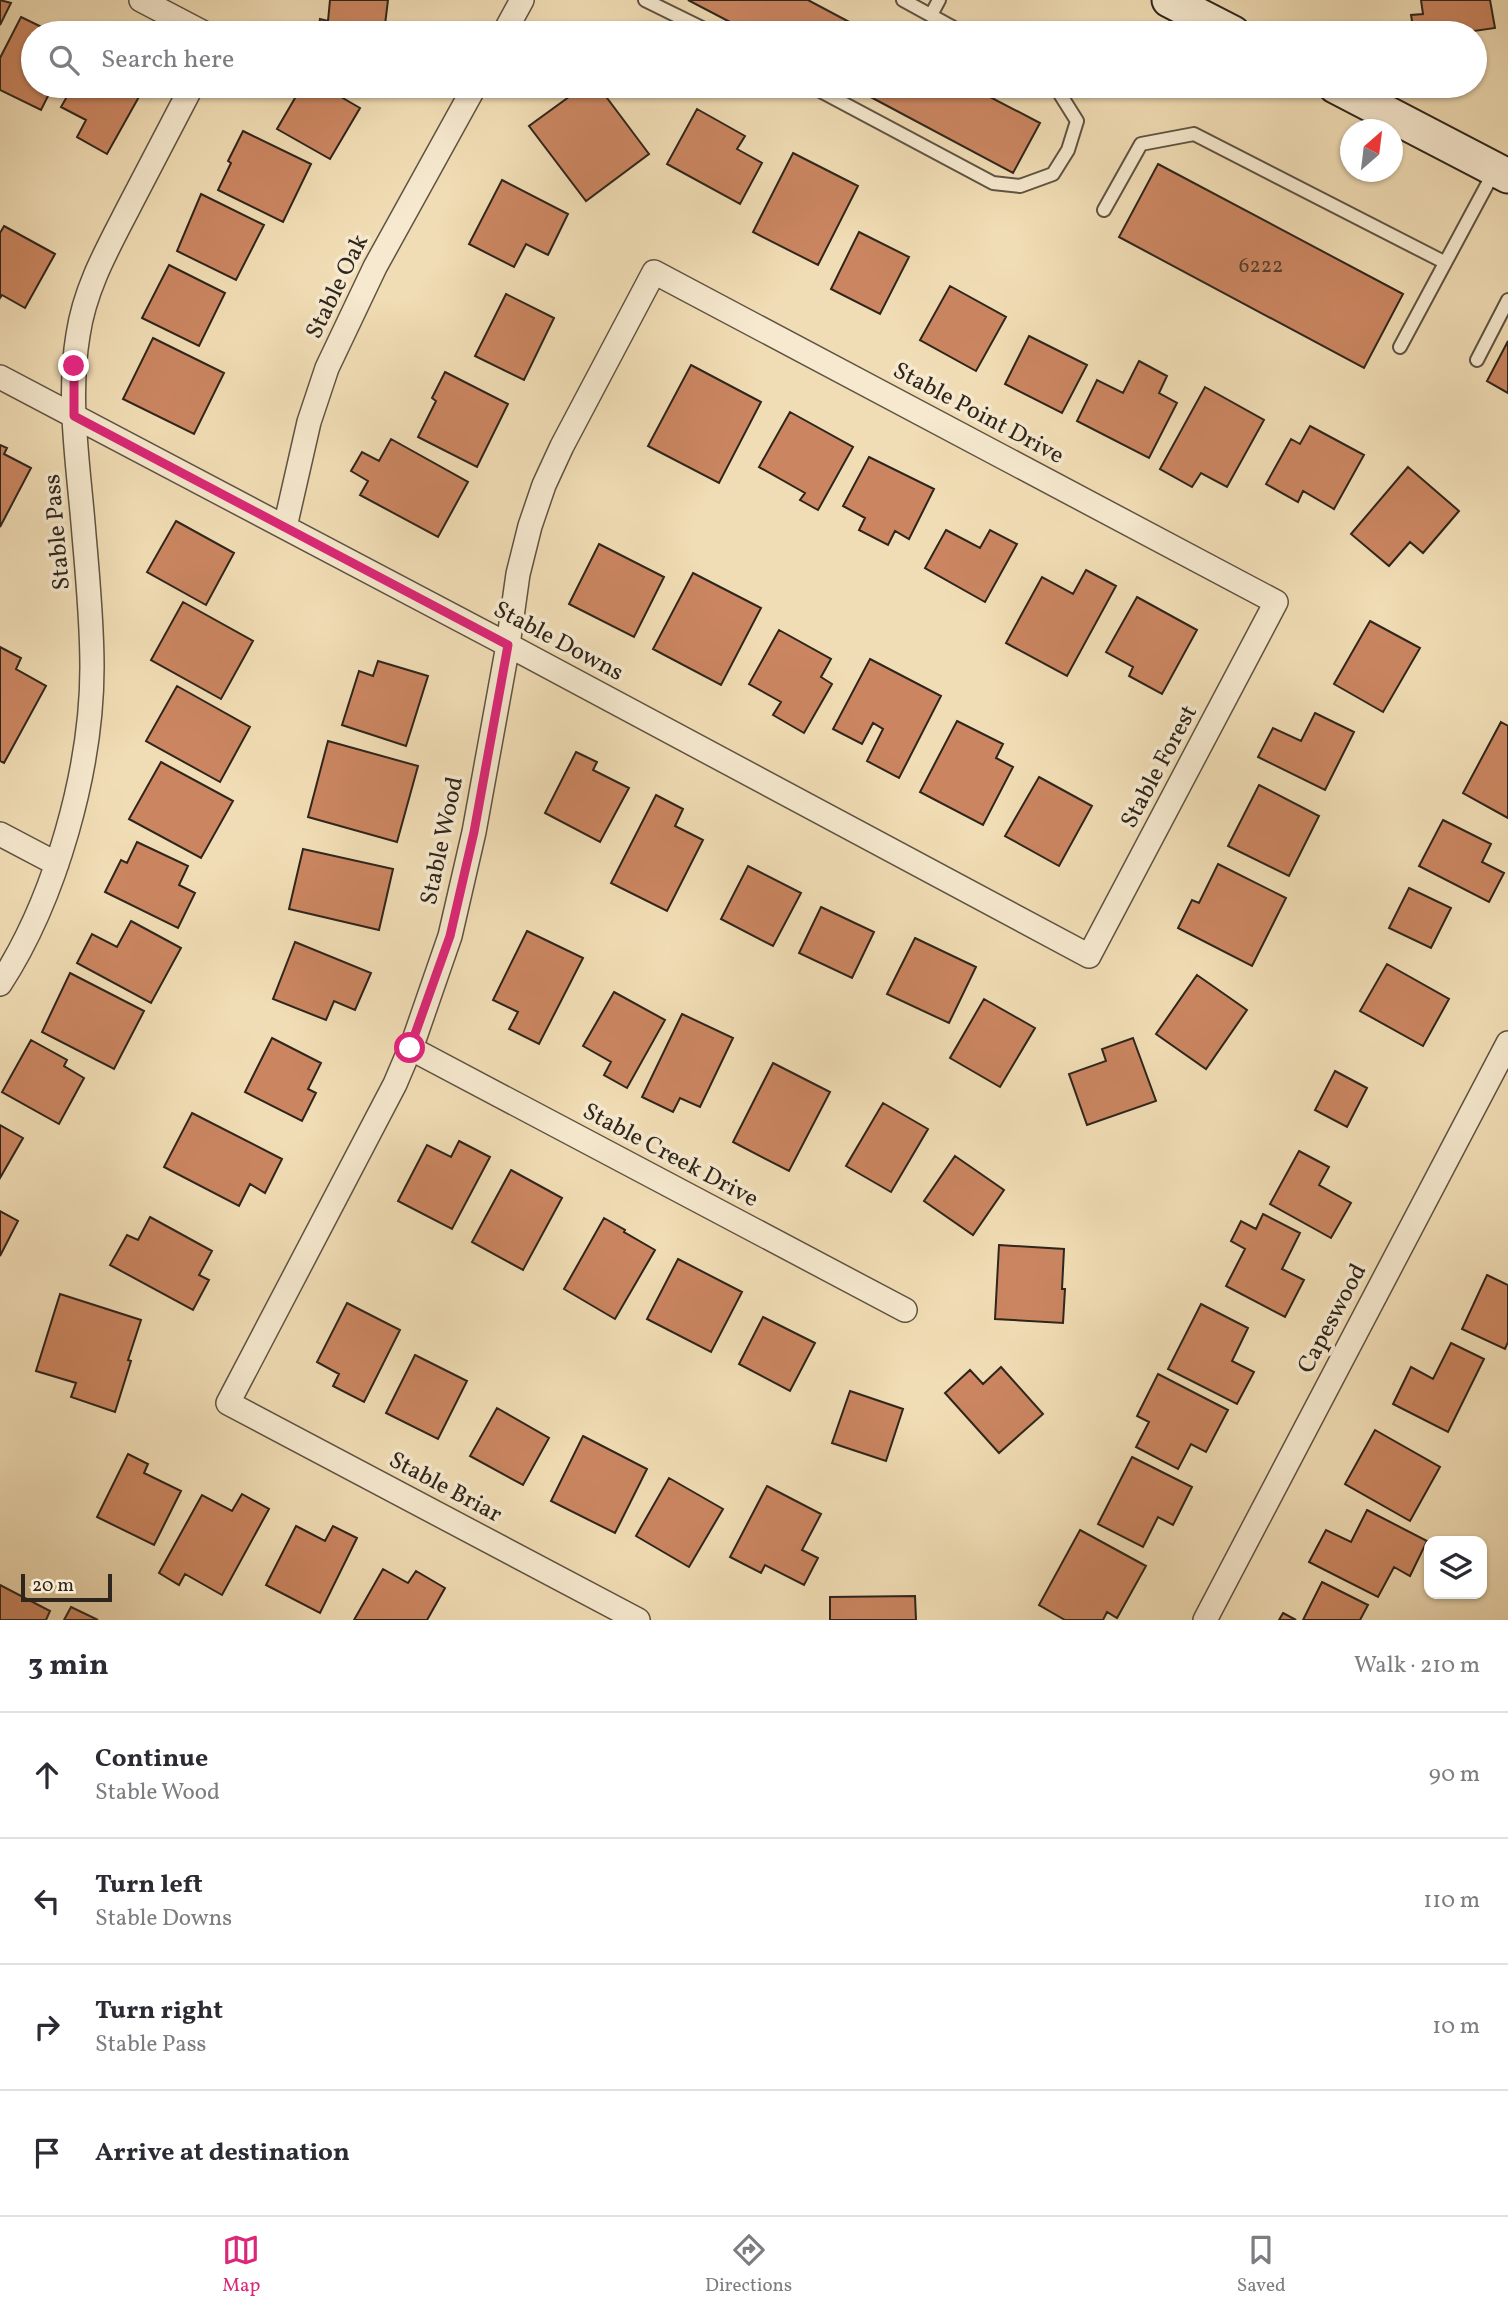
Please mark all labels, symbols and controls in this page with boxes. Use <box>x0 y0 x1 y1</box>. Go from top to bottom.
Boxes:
search box <box>21 21 1487 98</box>
icon: search <box>45 41 83 79</box>
text: Search here <box>101 42 234 78</box>
north arrow <box>1340 119 1403 182</box>
street label: Stable Oak <box>298 229 378 345</box>
house number: 6222 <box>1239 252 1283 281</box>
route end <box>58 350 89 381</box>
street label: Stable Point Drive <box>886 355 1070 473</box>
street label: Stable Pass <box>36 473 80 591</box>
street label: Stable Downs <box>487 593 629 691</box>
street label: Stable Forest <box>1113 699 1207 835</box>
street label: Stable Wood <box>413 774 473 908</box>
route start <box>394 1032 425 1063</box>
street label: Stable Creek Drive <box>576 1095 764 1217</box>
street label: Capeswood <box>1290 1258 1376 1380</box>
street label: Stable Briar <box>382 1444 508 1532</box>
map controls <box>1424 1536 1487 1599</box>
button: layers <box>1424 1536 1487 1599</box>
scale bar <box>21 1571 112 1603</box>
text: 20 m <box>32 1573 74 1599</box>
text: 3 min <box>28 1645 109 1687</box>
text: Walk · 210 m <box>1354 1650 1480 1682</box>
text: Continue <box>95 1741 208 1777</box>
icon: ahead <box>28 1756 66 1794</box>
text: 90 m <box>1429 1759 1480 1791</box>
text: Stable Wood <box>95 1777 220 1809</box>
text: Turn left <box>95 1867 203 1903</box>
icon: left <box>28 1882 66 1920</box>
text: 110 m <box>1423 1885 1480 1917</box>
text: Stable Downs <box>95 1903 232 1935</box>
text: Turn right <box>95 1993 223 2029</box>
icon: right <box>28 2008 66 2046</box>
text: 10 m <box>1432 2011 1480 2043</box>
text: Stable Pass <box>95 2029 206 2061</box>
icon: arrive <box>28 2134 66 2172</box>
text: Arrive at destination <box>95 2135 350 2171</box>
tab: Map <box>222 2231 260 2299</box>
tab: Directions <box>705 2231 792 2299</box>
tab: Saved <box>1237 2231 1286 2299</box>

